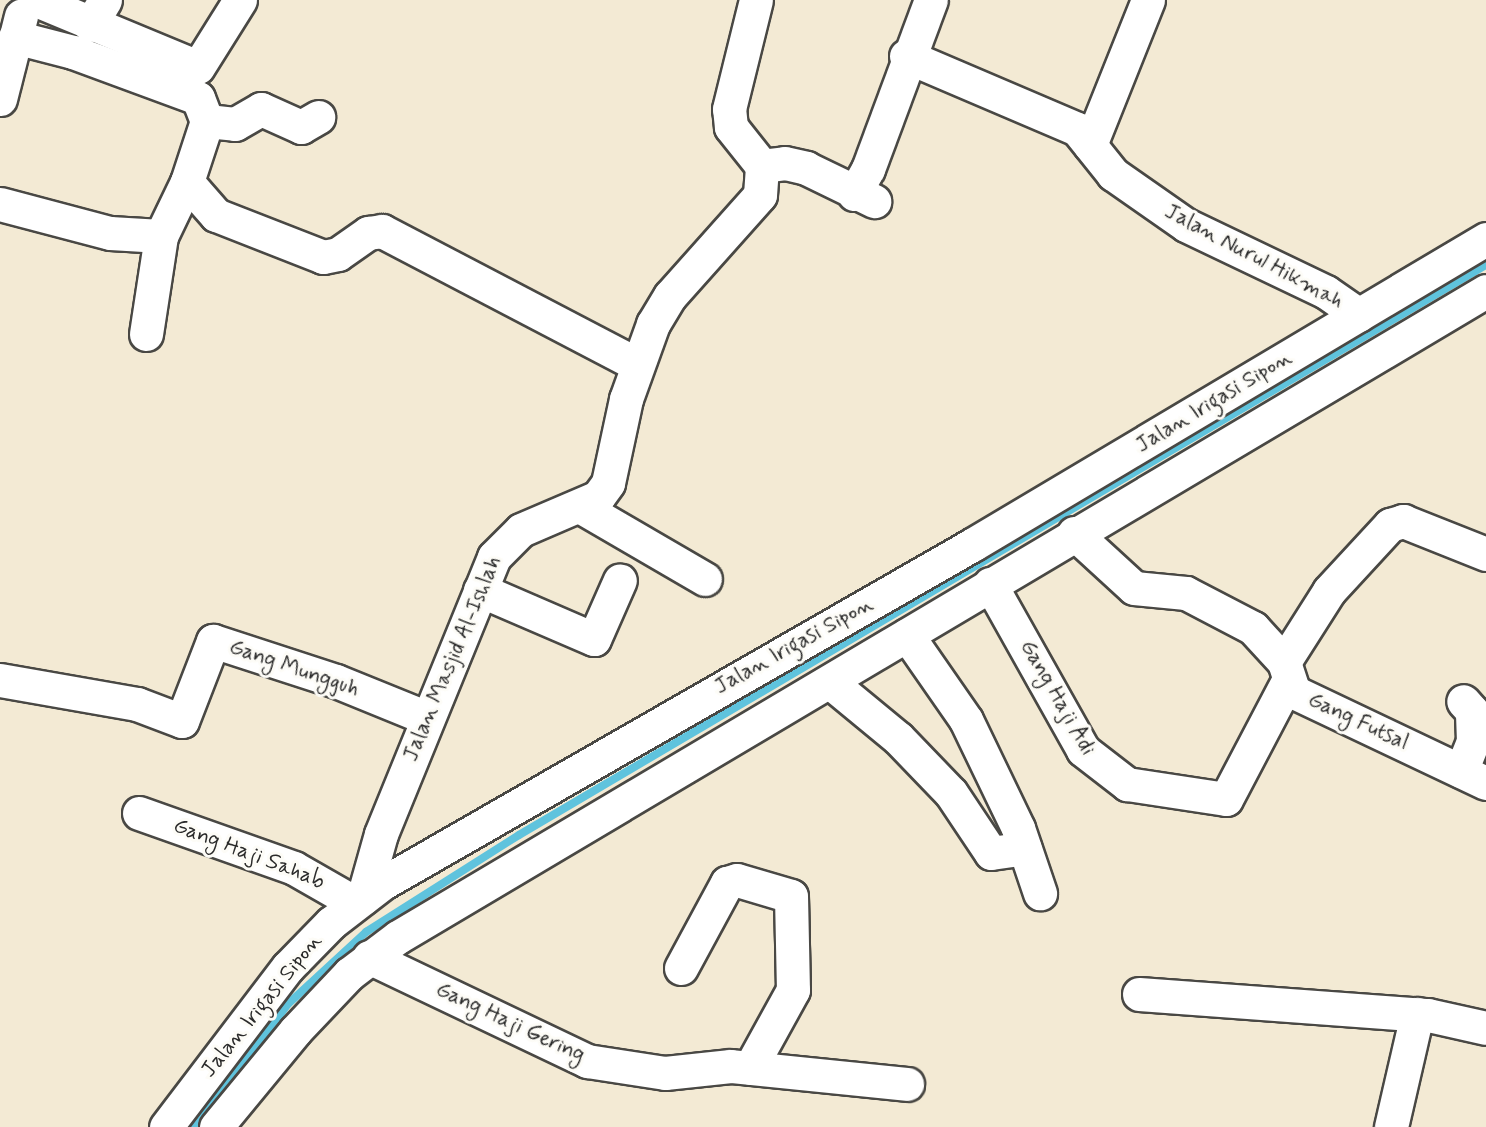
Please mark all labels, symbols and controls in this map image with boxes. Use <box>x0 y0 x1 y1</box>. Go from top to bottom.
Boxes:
street label: Jalan Nurul Hikmah <box>1163 200 1345 314</box>
street label: Jalan Irigasi Sipon <box>1128 343 1300 461</box>
street label: Jalan Masjid Al-Ishlah <box>398 553 508 765</box>
street label: Jalan Irigasi Sipon <box>707 590 881 702</box>
street label: Gang Mungguh <box>225 634 363 704</box>
street label: Gang Haji Adi <box>1013 636 1101 760</box>
street label: Gang Futsal <box>1303 687 1413 757</box>
street label: Gang Haji Sahab <box>171 814 327 894</box>
street label: Jalan Irigasi Sipon <box>194 926 330 1086</box>
street label: Gang Haji Gering <box>429 976 591 1070</box>

